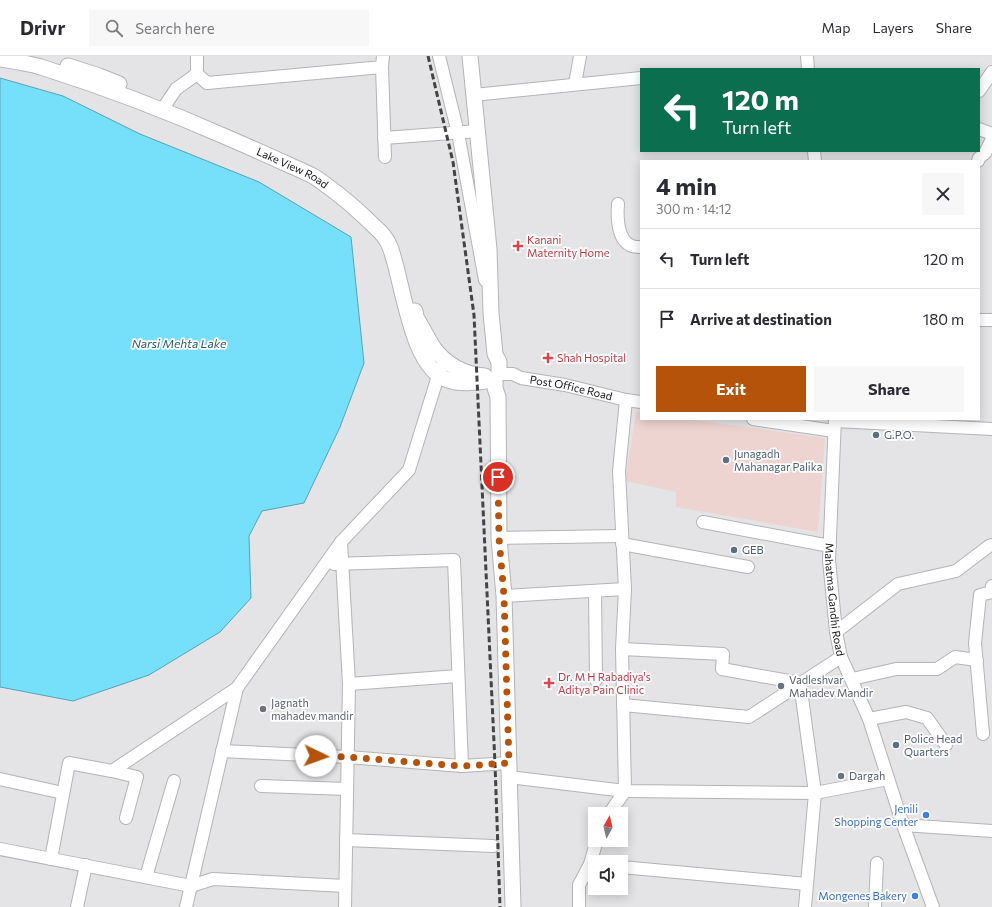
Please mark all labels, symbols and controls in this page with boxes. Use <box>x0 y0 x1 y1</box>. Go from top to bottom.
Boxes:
search box <box>89 10 369 46</box>
text: Drivr <box>20 16 65 39</box>
icon: search <box>103 17 125 39</box>
text: Search here <box>135 19 215 37</box>
text: Map <box>822 19 850 36</box>
text: Layers <box>872 19 914 36</box>
text: Share <box>936 19 972 36</box>
text: 120 m <box>722 82 799 116</box>
icon: left <box>656 84 708 136</box>
text: Turn left <box>722 116 791 138</box>
street label: Lake View Road <box>255 144 331 191</box>
text: 4 min <box>656 171 717 200</box>
button: close <box>922 173 964 215</box>
text: 300 m · 14:12 <box>656 201 731 217</box>
place label: Kanani Maternity Home <box>527 233 610 259</box>
marker: Kanani Maternity Home <box>512 240 524 252</box>
icon: left <box>656 248 678 270</box>
text: Turn left <box>690 250 749 268</box>
text: 120 m <box>924 250 964 268</box>
icon: arrive <box>656 308 678 330</box>
text: Arrive at destination <box>690 310 832 328</box>
text: 180 m <box>923 310 964 328</box>
water label: Narsi Mehta Lake <box>132 336 227 350</box>
place label: Shah Hospital <box>557 351 626 364</box>
marker: Shah Hospital <box>542 352 554 364</box>
button: Exit <box>656 366 806 412</box>
button: Share <box>814 366 964 412</box>
street label: Post Office Road <box>529 372 614 402</box>
place label: G.P.O. <box>884 428 914 441</box>
marker: G.P.O. <box>871 430 881 440</box>
place label: Junagadh Mahanagar Palika <box>734 447 822 473</box>
marker: Junagadh Mahanagar Palika <box>721 455 731 465</box>
pin <box>481 460 515 494</box>
icon: arrive <box>487 466 509 488</box>
place label: GEB <box>742 543 764 556</box>
street label: Mahatma Gandhi Road <box>823 543 848 657</box>
marker: GEB <box>729 545 739 555</box>
place label: Dr. M H Rabadiya's Aditya Pain Clinic <box>558 670 651 696</box>
place label: Vadleshvar Mahadev Mandir <box>789 673 874 699</box>
marker: Dr. M H Rabadiya's Aditya Pain Clinic <box>543 677 555 689</box>
marker: Vadleshvar Mahadev Mandir <box>776 681 786 691</box>
place label: Jagnath mahadev mandir <box>271 696 354 722</box>
marker: Jagnath mahadev mandir <box>258 704 268 714</box>
place label: Police Head Quarters <box>904 732 962 758</box>
position arrow <box>295 735 337 777</box>
marker: Police Head Quarters <box>891 740 901 750</box>
place label: Dargah <box>849 769 885 782</box>
marker: Dargah <box>836 771 846 781</box>
place label: Jenili Shopping Center <box>834 802 919 828</box>
north arrow <box>588 807 628 847</box>
map controls <box>588 807 628 895</box>
marker: Jenili Shopping Center <box>921 810 931 820</box>
button: sound <box>588 855 628 895</box>
place label: Mongenes Bakery <box>818 889 907 902</box>
marker: Mongenes Bakery <box>910 891 920 901</box>

